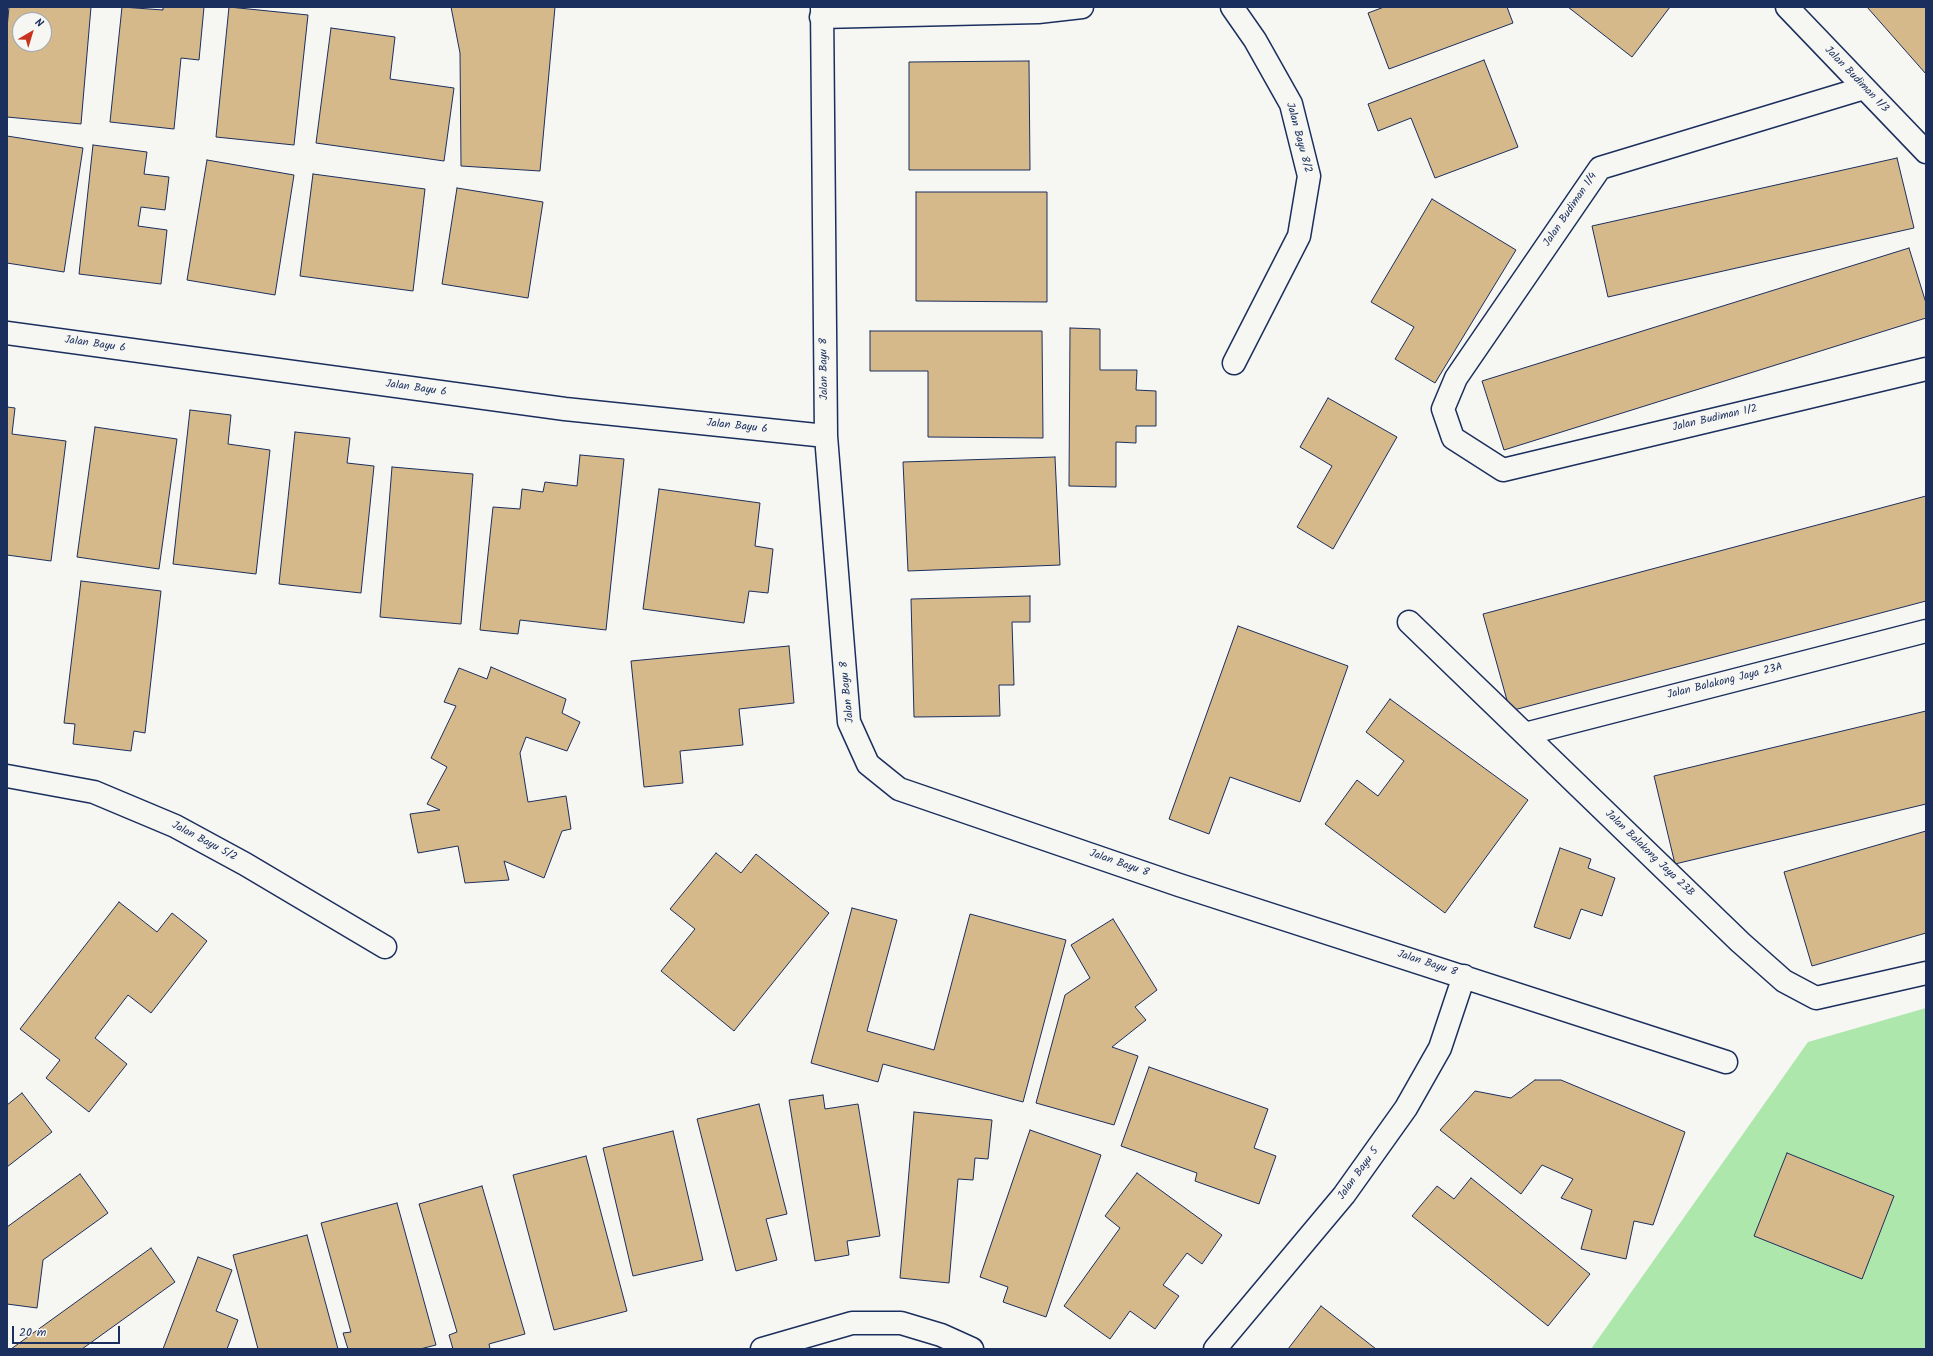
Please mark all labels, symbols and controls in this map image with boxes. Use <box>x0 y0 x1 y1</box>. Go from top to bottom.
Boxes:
north arrow <box>12 12 52 52</box>
text: N <box>30 14 47 33</box>
street label: Jalan Budiman 1/3 <box>1821 44 1891 116</box>
street label: Jalan Bayu 8/2 <box>1282 101 1314 175</box>
street label: Jalan Budiman 1/4 <box>1541 170 1601 250</box>
street label: Jalan Bayu 6 <box>64 334 126 356</box>
street label: Jalan Bayu 8 <box>818 338 832 400</box>
street label: Jalan Bayu 6 <box>385 378 447 400</box>
street label: Jalan Budiman 1/2 <box>1671 403 1759 435</box>
street label: Jalan Bayu 6 <box>706 417 768 437</box>
street label: Jalan Bayu 8 <box>838 660 858 724</box>
street label: Jalan Balakong Jaya 23A <box>1666 661 1784 703</box>
street label: Jalan Balakong Jaya 23B <box>1602 808 1696 900</box>
street label: Jalan Bayu 5/2 <box>169 819 239 865</box>
street label: Jalan Bayu 8 <box>1088 848 1150 880</box>
street label: Jalan Bayu 8 <box>1395 948 1459 980</box>
street label: Jalan Bayu 5 <box>1336 1145 1382 1203</box>
scale bar <box>14 1318 122 1344</box>
text: 20 m <box>19 1323 46 1342</box>

